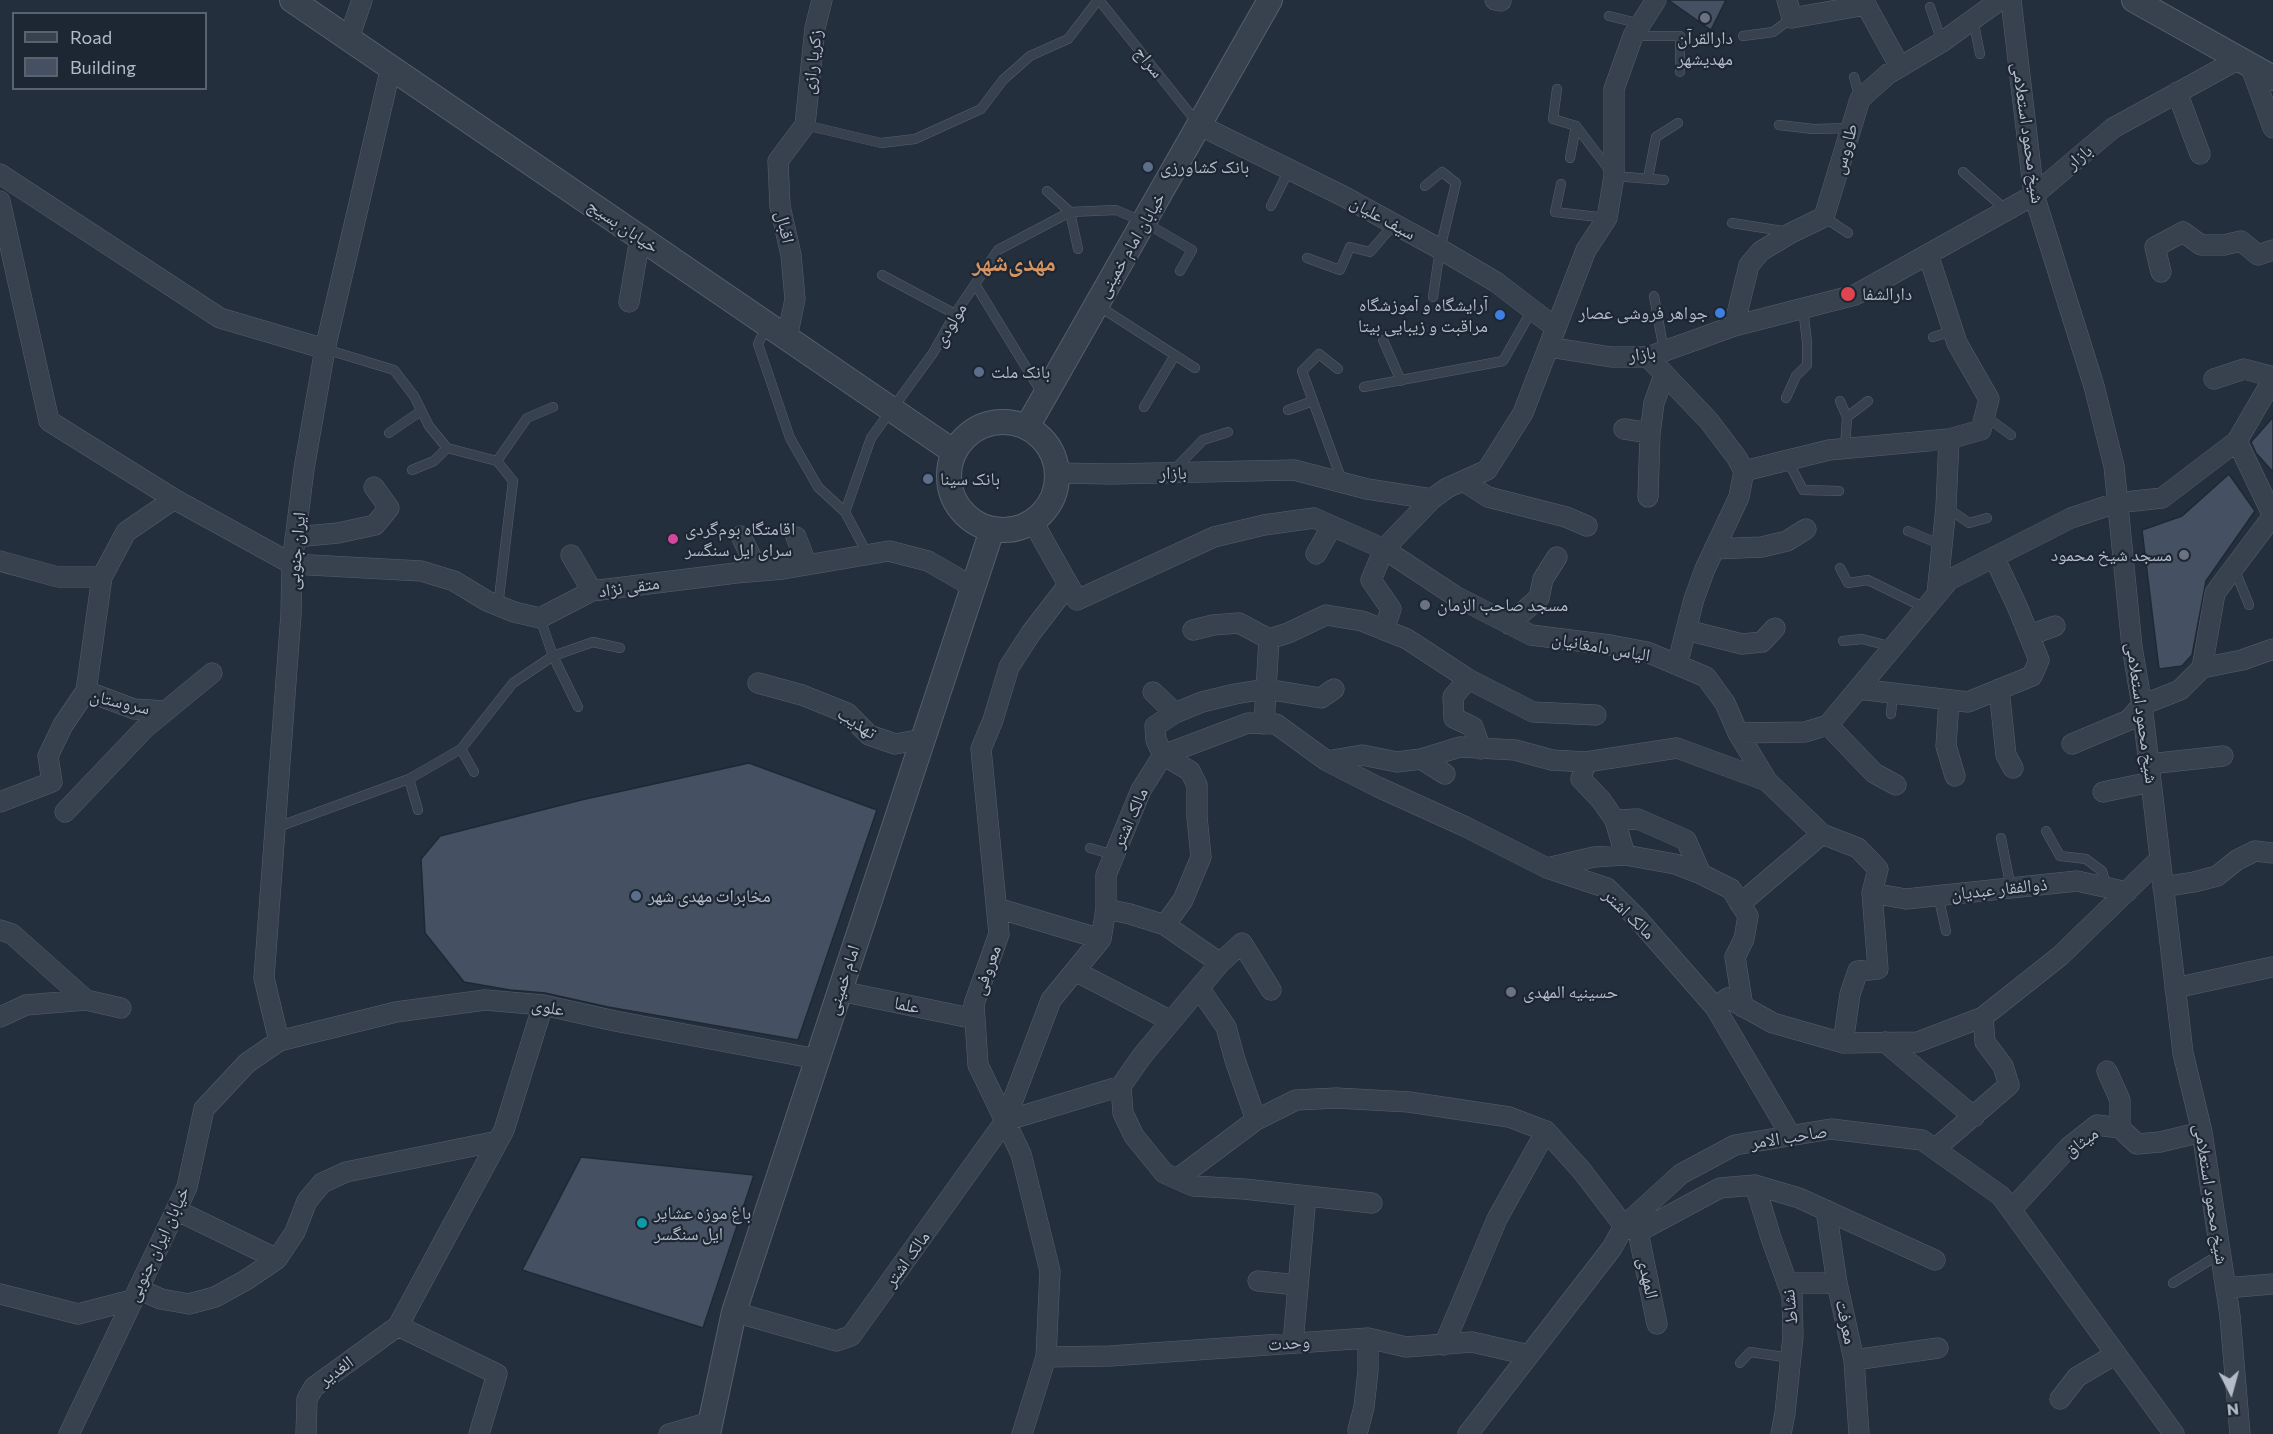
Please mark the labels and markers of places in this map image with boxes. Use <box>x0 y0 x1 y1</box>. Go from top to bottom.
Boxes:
marker: دارالقرآن مهدیشهر <box>1698 11 1712 25</box>
place label: دارالقرآن مهدیشهر <box>1677 27 1733 70</box>
place label: بانک کشاورزی <box>1160 156 1249 178</box>
marker: بانک کشاورزی <box>1141 160 1155 174</box>
place label: دارالشفا <box>1862 283 1912 305</box>
marker: دارالشفا <box>1839 285 1857 303</box>
place label: آرایشگاه و آموزشگاه مراقبت و زیبایی بیتا <box>1358 294 1488 336</box>
place label: جواهر فروشی عصار <box>1578 302 1708 324</box>
marker: جواهر فروشی عصار <box>1713 306 1727 320</box>
marker: آرایشگاه و آموزشگاه مراقبت و زیبایی بیتا <box>1493 308 1507 322</box>
place label: بانک ملت <box>991 361 1050 383</box>
marker: بانک ملت <box>972 365 986 379</box>
place label: بانک سینا <box>940 468 1000 490</box>
marker: بانک سینا <box>921 472 935 486</box>
place label: اقامتگاه بوم‌گردی سرای ایل سنگسر <box>685 518 795 560</box>
marker: اقامتگاه بوم‌گردی سرای ایل سنگسر <box>666 532 680 546</box>
place label: مسجد شیخ محمود <box>2051 544 2172 566</box>
marker: مسجد شیخ محمود <box>2177 548 2191 562</box>
place label: مسجد صاحب الزمان <box>1437 594 1568 616</box>
marker: مسجد صاحب الزمان <box>1418 598 1432 612</box>
place label: مخابرات مهدی شهر <box>648 885 771 907</box>
marker: مخابرات مهدی شهر <box>629 889 643 903</box>
place label: حسینیه المهدی <box>1523 981 1618 1003</box>
marker: حسینیه المهدی <box>1504 985 1518 999</box>
place label: باغ موزه عشایر ایل سنگسر <box>654 1202 751 1244</box>
marker: باغ موزه عشایر ایل سنگسر <box>635 1216 649 1230</box>

